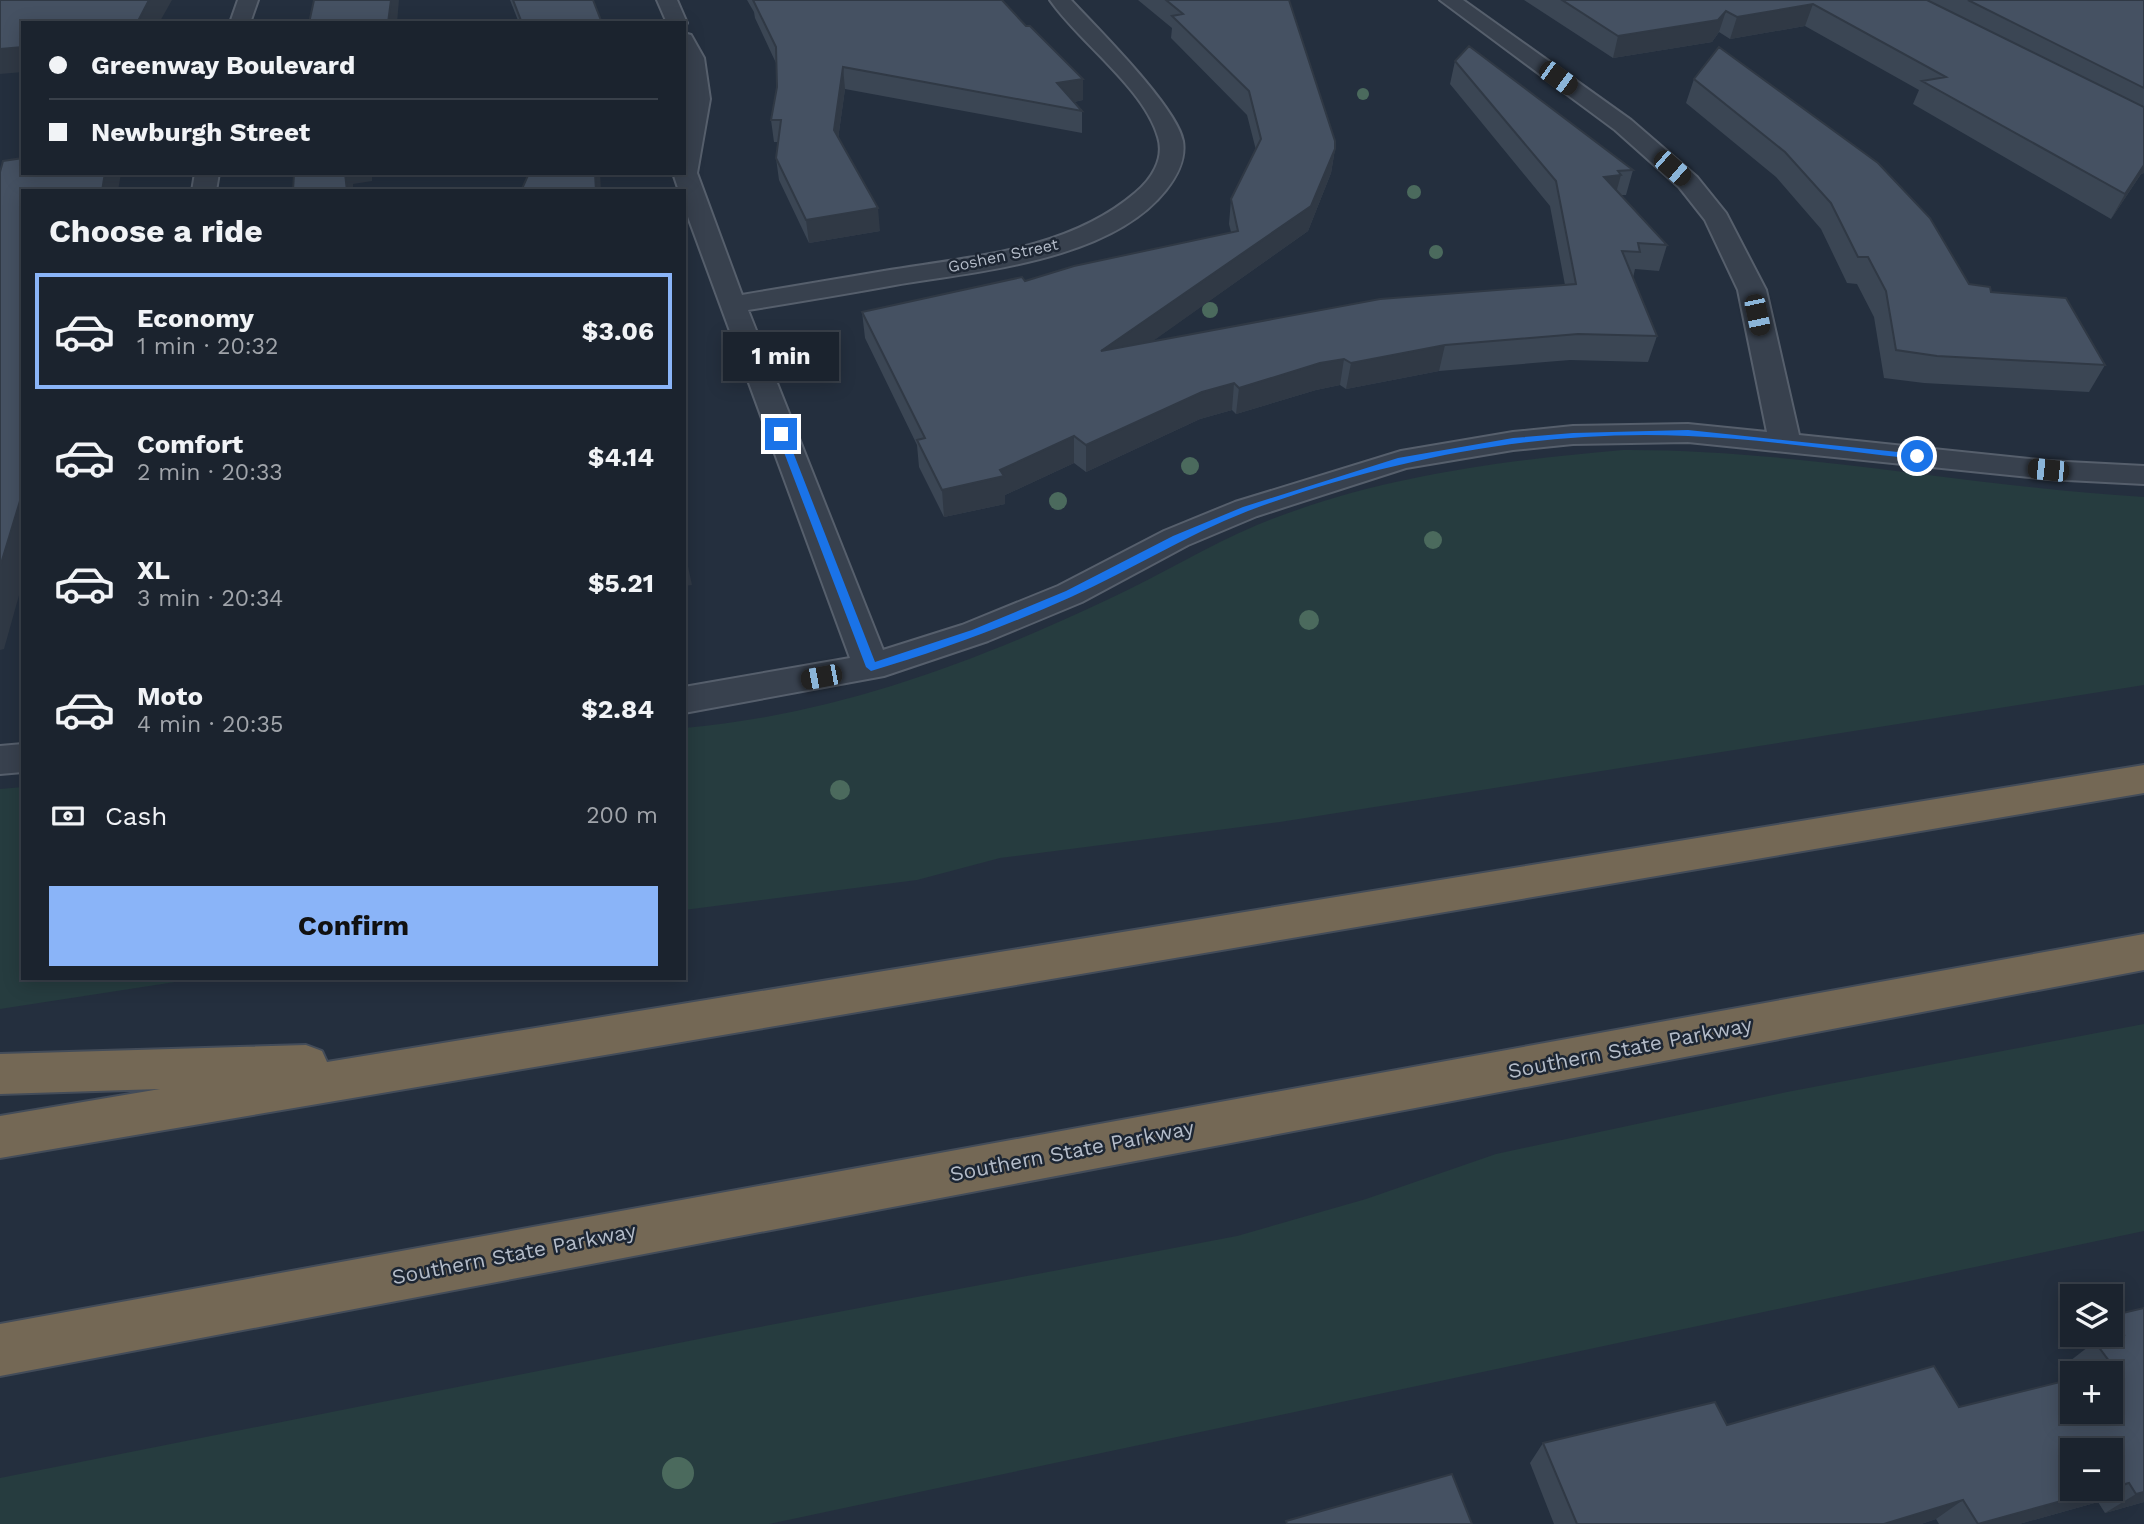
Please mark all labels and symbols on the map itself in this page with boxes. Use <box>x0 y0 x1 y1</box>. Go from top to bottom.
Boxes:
car <box>1535 57 1582 99</box>
car <box>1650 146 1695 190</box>
street label: Goshen Street <box>946 234 1060 276</box>
car <box>1743 292 1772 338</box>
callout: 1 min <box>723 332 839 382</box>
route end <box>765 418 797 450</box>
route start <box>1901 440 1933 472</box>
car <box>2027 457 2070 483</box>
car <box>799 663 844 691</box>
street label: Southern State Parkway <box>1506 1012 1754 1083</box>
street label: Southern State Parkway <box>948 1115 1196 1186</box>
street label: Southern State Parkway <box>390 1218 638 1289</box>

